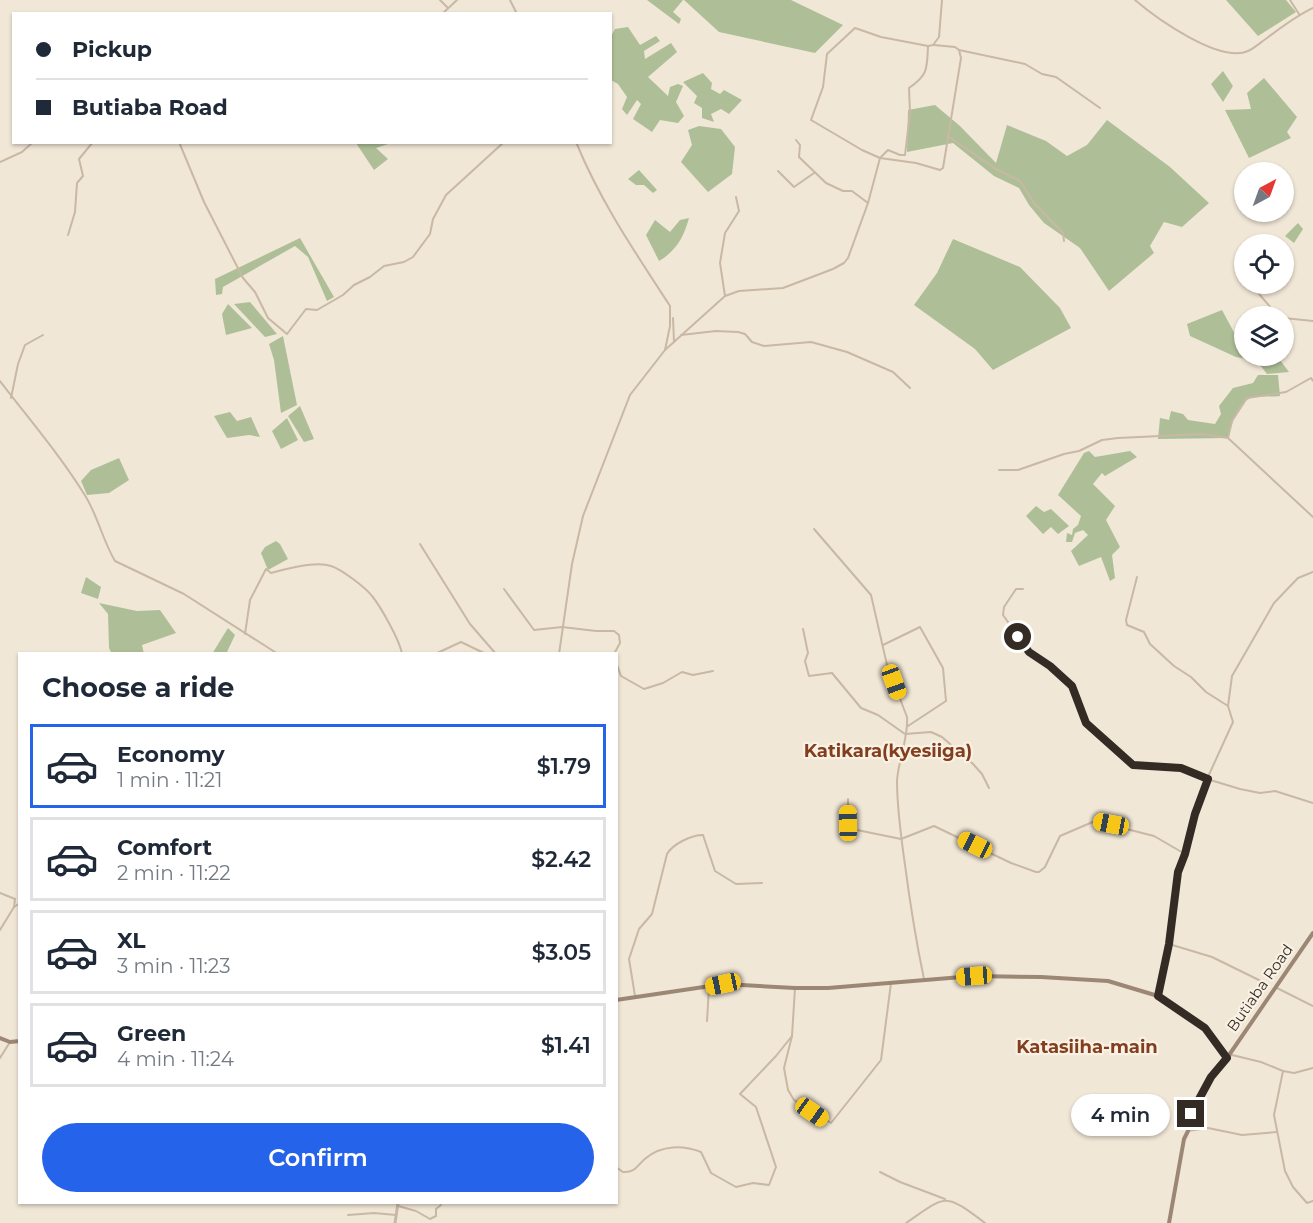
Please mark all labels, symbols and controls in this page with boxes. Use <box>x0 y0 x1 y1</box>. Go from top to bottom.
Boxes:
text: Pickup <box>72 36 152 63</box>
text: Butiaba Road <box>72 94 228 121</box>
north arrow <box>1234 162 1294 222</box>
map controls <box>1234 162 1294 366</box>
button: locate <box>1234 234 1294 294</box>
button: layers <box>1234 306 1294 366</box>
route start <box>1004 623 1031 650</box>
car <box>879 662 909 702</box>
text: Choose a ride <box>42 671 234 704</box>
icon: car <box>45 739 99 793</box>
district label: Katikara(kyesiiga) <box>804 740 972 762</box>
text: Economy <box>117 741 225 768</box>
text: $1.79 <box>537 753 591 780</box>
text: 1 min · 11:21 <box>117 768 222 792</box>
car <box>839 805 857 841</box>
car <box>1092 812 1130 836</box>
car <box>955 829 995 861</box>
icon: car <box>45 832 99 886</box>
text: Comfort <box>117 834 212 861</box>
text: $2.42 <box>531 846 591 873</box>
text: 2 min · 11:22 <box>117 861 231 885</box>
icon: car <box>45 925 99 979</box>
text: XL <box>117 927 146 954</box>
text: $3.05 <box>532 939 591 966</box>
street label: Butiaba Road <box>1222 940 1297 1035</box>
text: 3 min · 11:23 <box>117 954 230 978</box>
car <box>955 966 993 986</box>
car <box>704 971 742 997</box>
icon: car <box>45 1018 99 1072</box>
text: Green <box>117 1020 186 1047</box>
text: $1.41 <box>541 1032 591 1059</box>
district label: Katasiiha-main <box>1016 1036 1158 1058</box>
text: 4 min · 11:24 <box>117 1047 234 1071</box>
callout: 4 min <box>1071 1093 1170 1135</box>
car <box>792 1094 832 1130</box>
route end <box>1177 1100 1204 1127</box>
text: 4 min <box>1091 1103 1150 1127</box>
button: Confirm <box>42 1123 594 1192</box>

